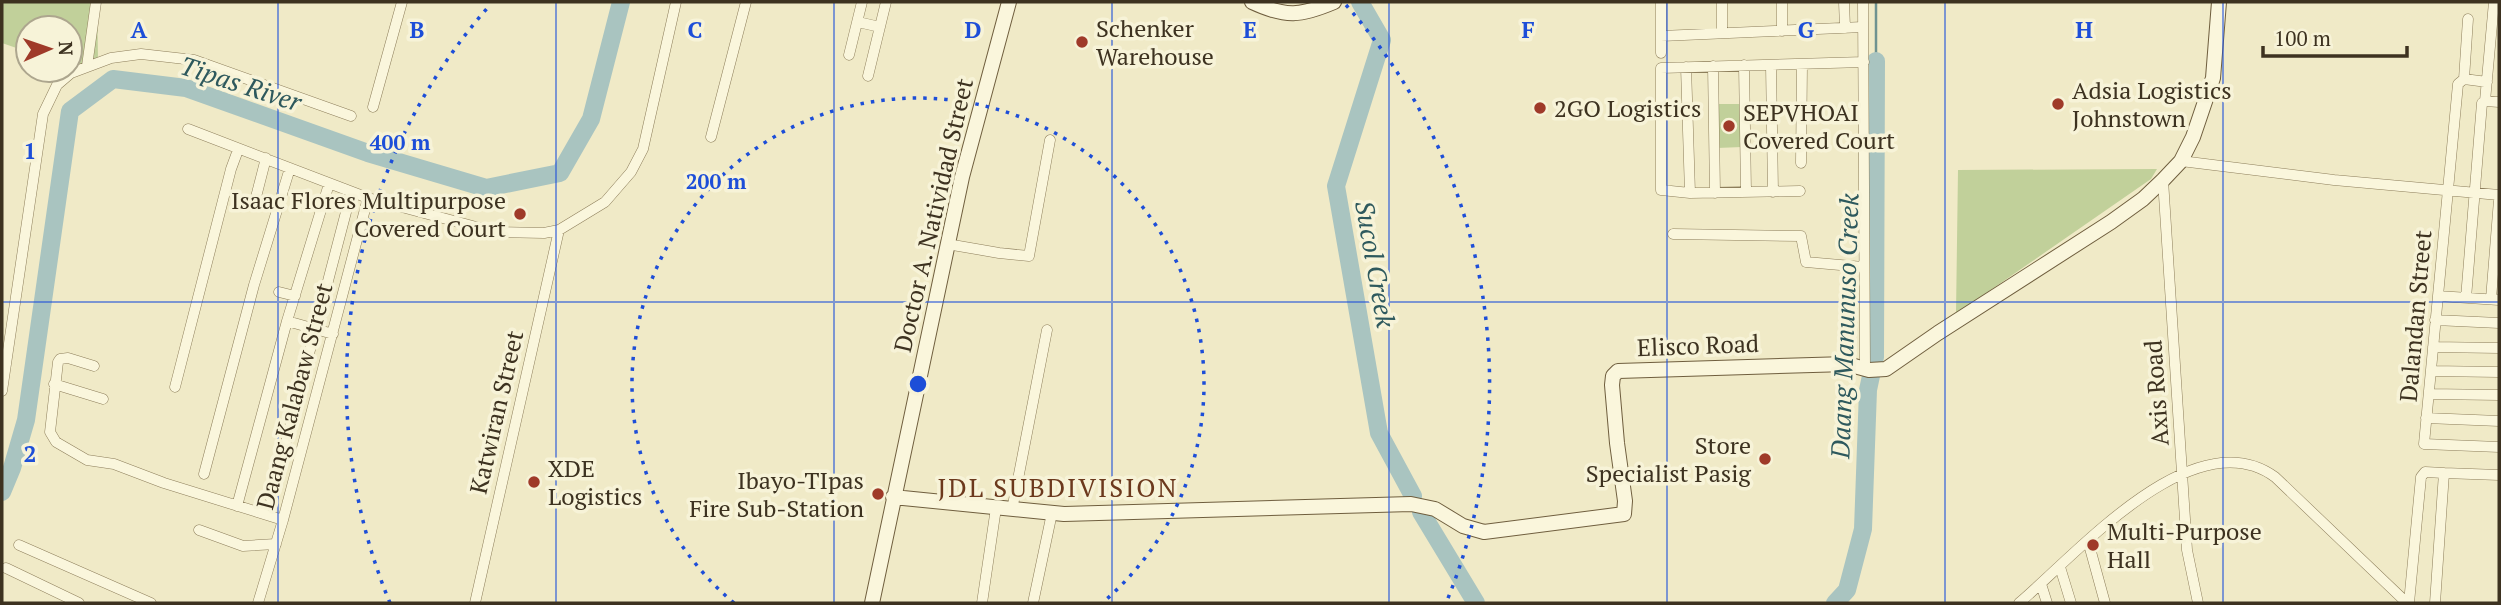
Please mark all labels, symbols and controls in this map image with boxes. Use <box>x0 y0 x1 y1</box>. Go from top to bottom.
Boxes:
place label: Schenker Warehouse <box>1096 12 1214 72</box>
north arrow <box>14 14 84 84</box>
text: A <box>131 14 148 45</box>
text: B <box>410 14 425 45</box>
text: C <box>688 14 703 45</box>
text: D <box>965 14 982 45</box>
text: E <box>1243 14 1257 45</box>
text: F <box>1521 14 1535 45</box>
text: G <box>1798 14 1815 45</box>
text: H <box>2075 14 2093 45</box>
scale bar <box>2263 14 2406 58</box>
text: 100 m <box>2274 24 2331 52</box>
marker: Schenker Warehouse <box>1074 34 1090 50</box>
text: N <box>54 41 79 57</box>
water label: Tipas River <box>176 47 307 119</box>
place label: Adsia Logistics Johnstown <box>2072 74 2232 134</box>
street label: Doctor A. Natividad Street <box>886 75 980 355</box>
place label: 2GO Logistics <box>1554 92 1701 124</box>
place label: SEPVHOAI Covered Court <box>1743 96 1895 156</box>
marker: Adsia Logistics Johnstown <box>2050 96 2066 112</box>
marker: 2GO Logistics <box>1532 100 1548 116</box>
marker: SEPVHOAI Covered Court <box>1721 118 1737 134</box>
text: 400 m <box>370 128 431 156</box>
text: 1 <box>24 135 37 166</box>
text: 200 m <box>686 167 747 195</box>
place label: Isaac Flores Multipurpose Covered Court <box>231 184 506 244</box>
water label: Daang Manunuso Creek <box>1822 192 1866 460</box>
water label: Sucol Creek <box>1348 198 1404 331</box>
marker: Isaac Flores Multipurpose Covered Court <box>512 206 528 222</box>
street label: Dalandan Street <box>2392 229 2438 403</box>
street label: Daang Kalabaw Street <box>248 279 340 513</box>
street label: Katwiran Street <box>462 327 530 497</box>
street label: Elisco Road <box>1636 327 1760 363</box>
street label: Axis Road <box>2136 339 2176 447</box>
centre of rings <box>906 372 930 396</box>
place label: Store Specialist Pasig <box>1586 429 1751 489</box>
text: 2 <box>24 438 37 469</box>
marker: Store Specialist Pasig <box>1757 451 1773 467</box>
place label: XDE Logistics <box>548 452 642 512</box>
place label: Ibayo-TIpas Fire Sub-Station <box>689 464 864 524</box>
district label: JDL SUBDIVISION <box>937 470 1179 504</box>
marker: XDE Logistics <box>526 474 542 490</box>
marker: Ibayo-TIpas Fire Sub-Station <box>870 486 886 502</box>
place label: Multi-Purpose Hall <box>2107 515 2262 575</box>
marker: Multi-Purpose Hall <box>2085 537 2101 553</box>

